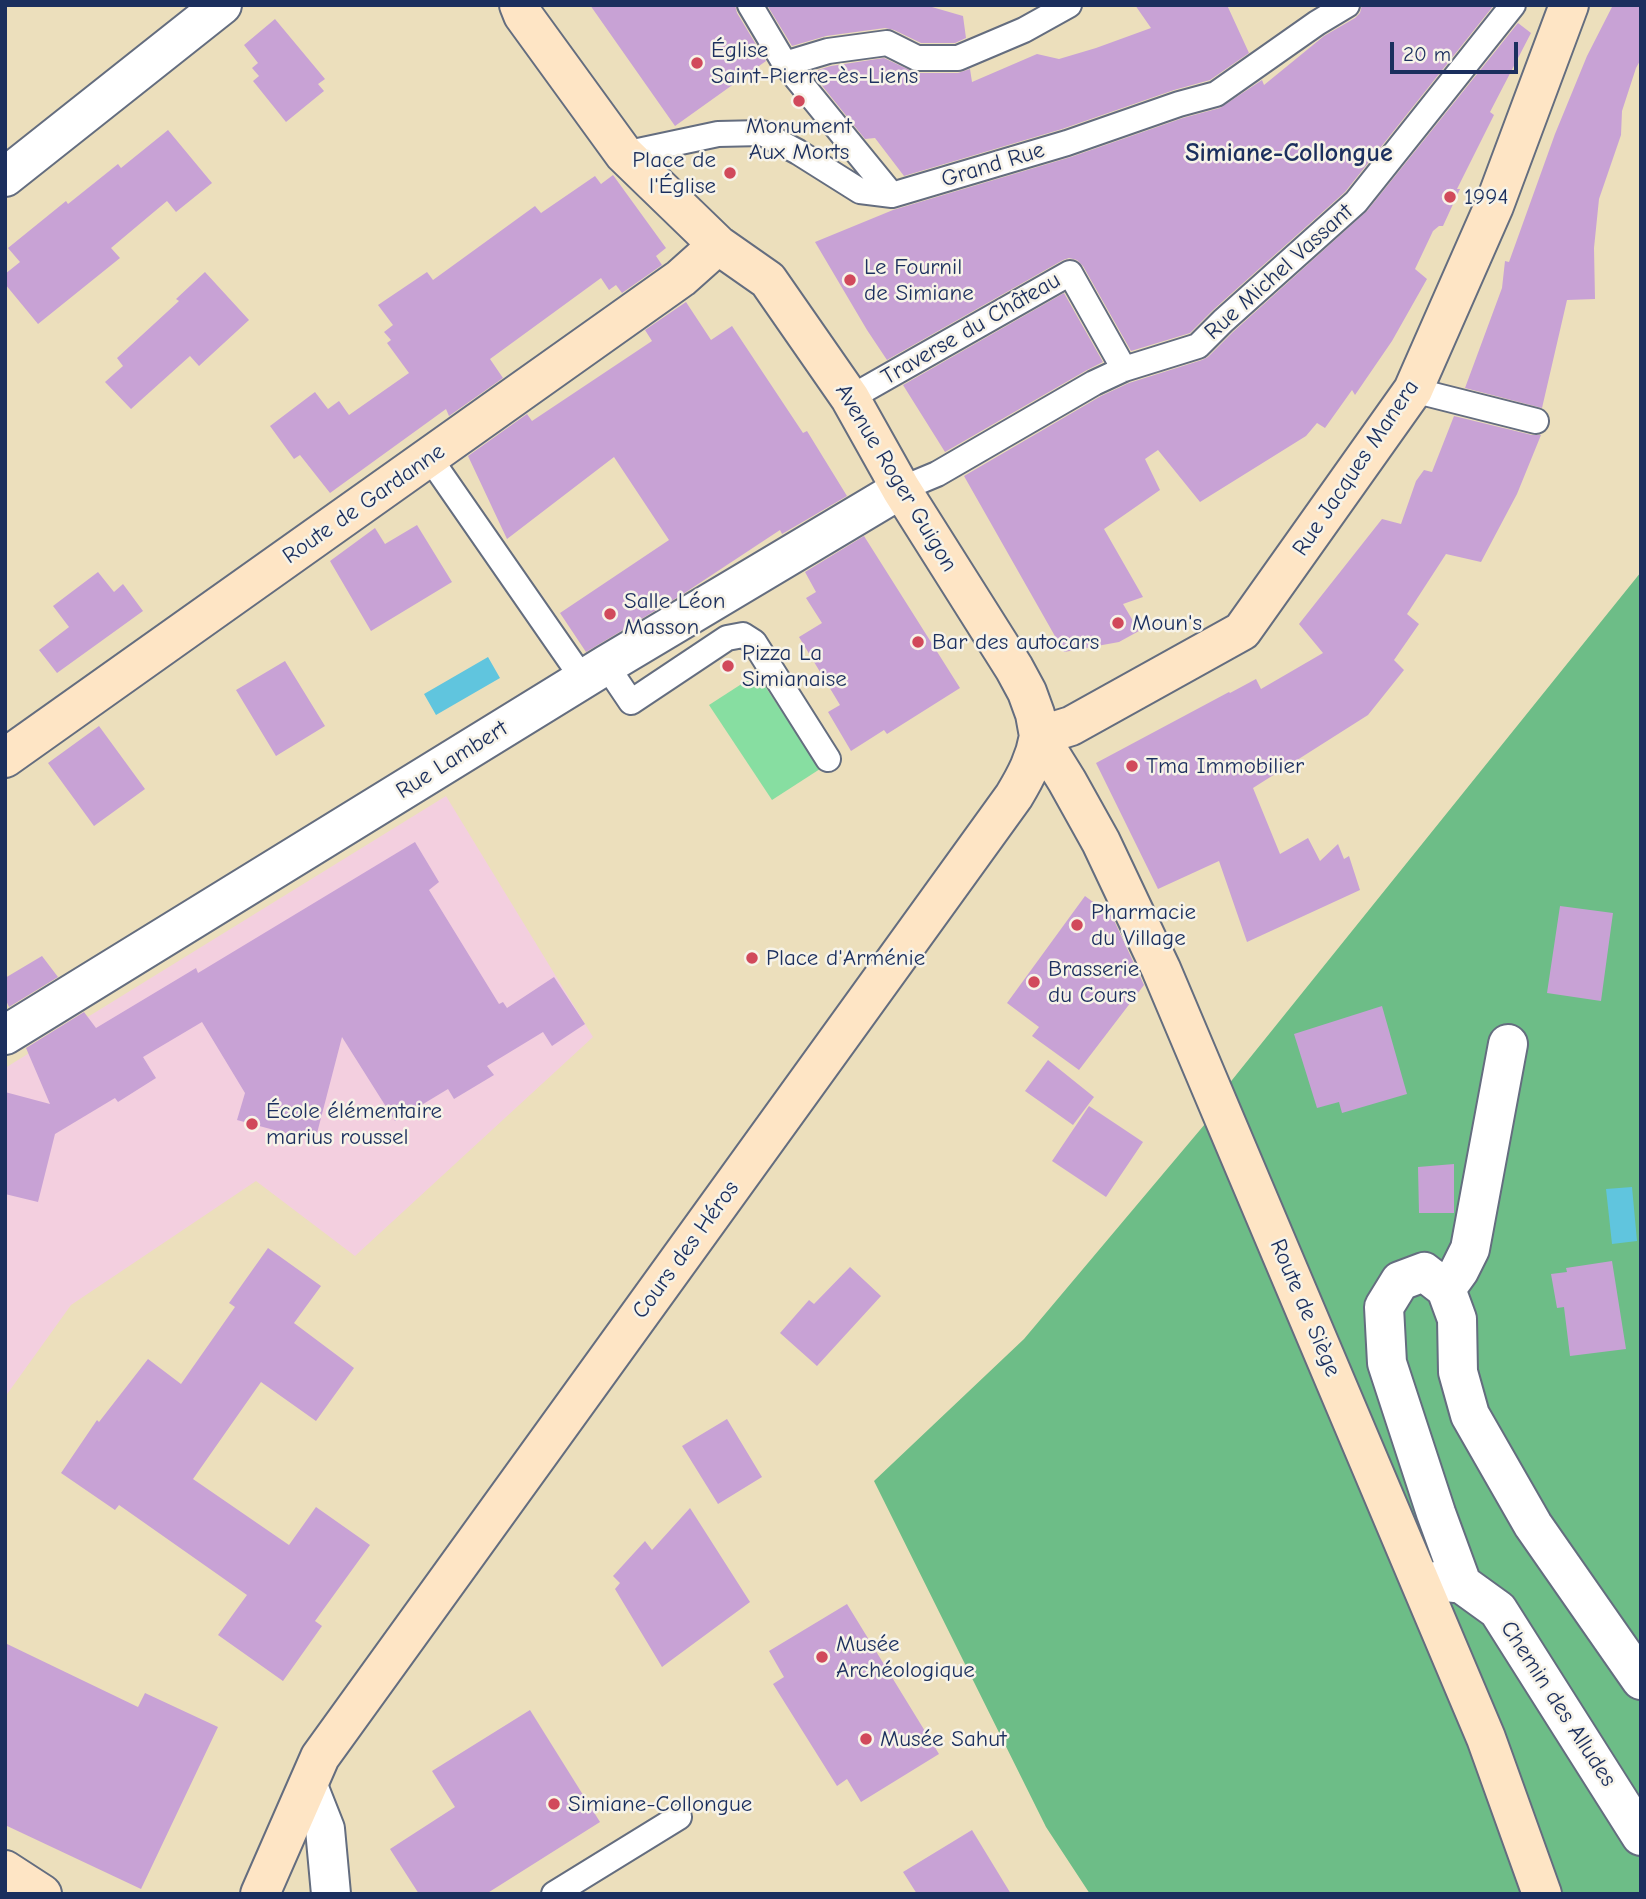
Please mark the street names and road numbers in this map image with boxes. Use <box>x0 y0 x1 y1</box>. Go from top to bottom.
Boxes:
street label: Grand Rue <box>938 136 1048 194</box>
street label: Rue Michel Vassant <box>1199 198 1359 346</box>
street label: Traverse du Château <box>877 267 1065 391</box>
street label: Rue Jacques Manera <box>1287 375 1425 561</box>
street label: Avenue Roger Guigon <box>829 379 963 577</box>
street label: Route de Gardanne <box>278 438 450 570</box>
street label: Rue Lambert <box>391 715 513 805</box>
street label: Cours des Héros <box>627 1176 745 1324</box>
street label: Route de Siège <box>1264 1235 1346 1381</box>
street label: Chemin des Alludes <box>1494 1616 1622 1792</box>

